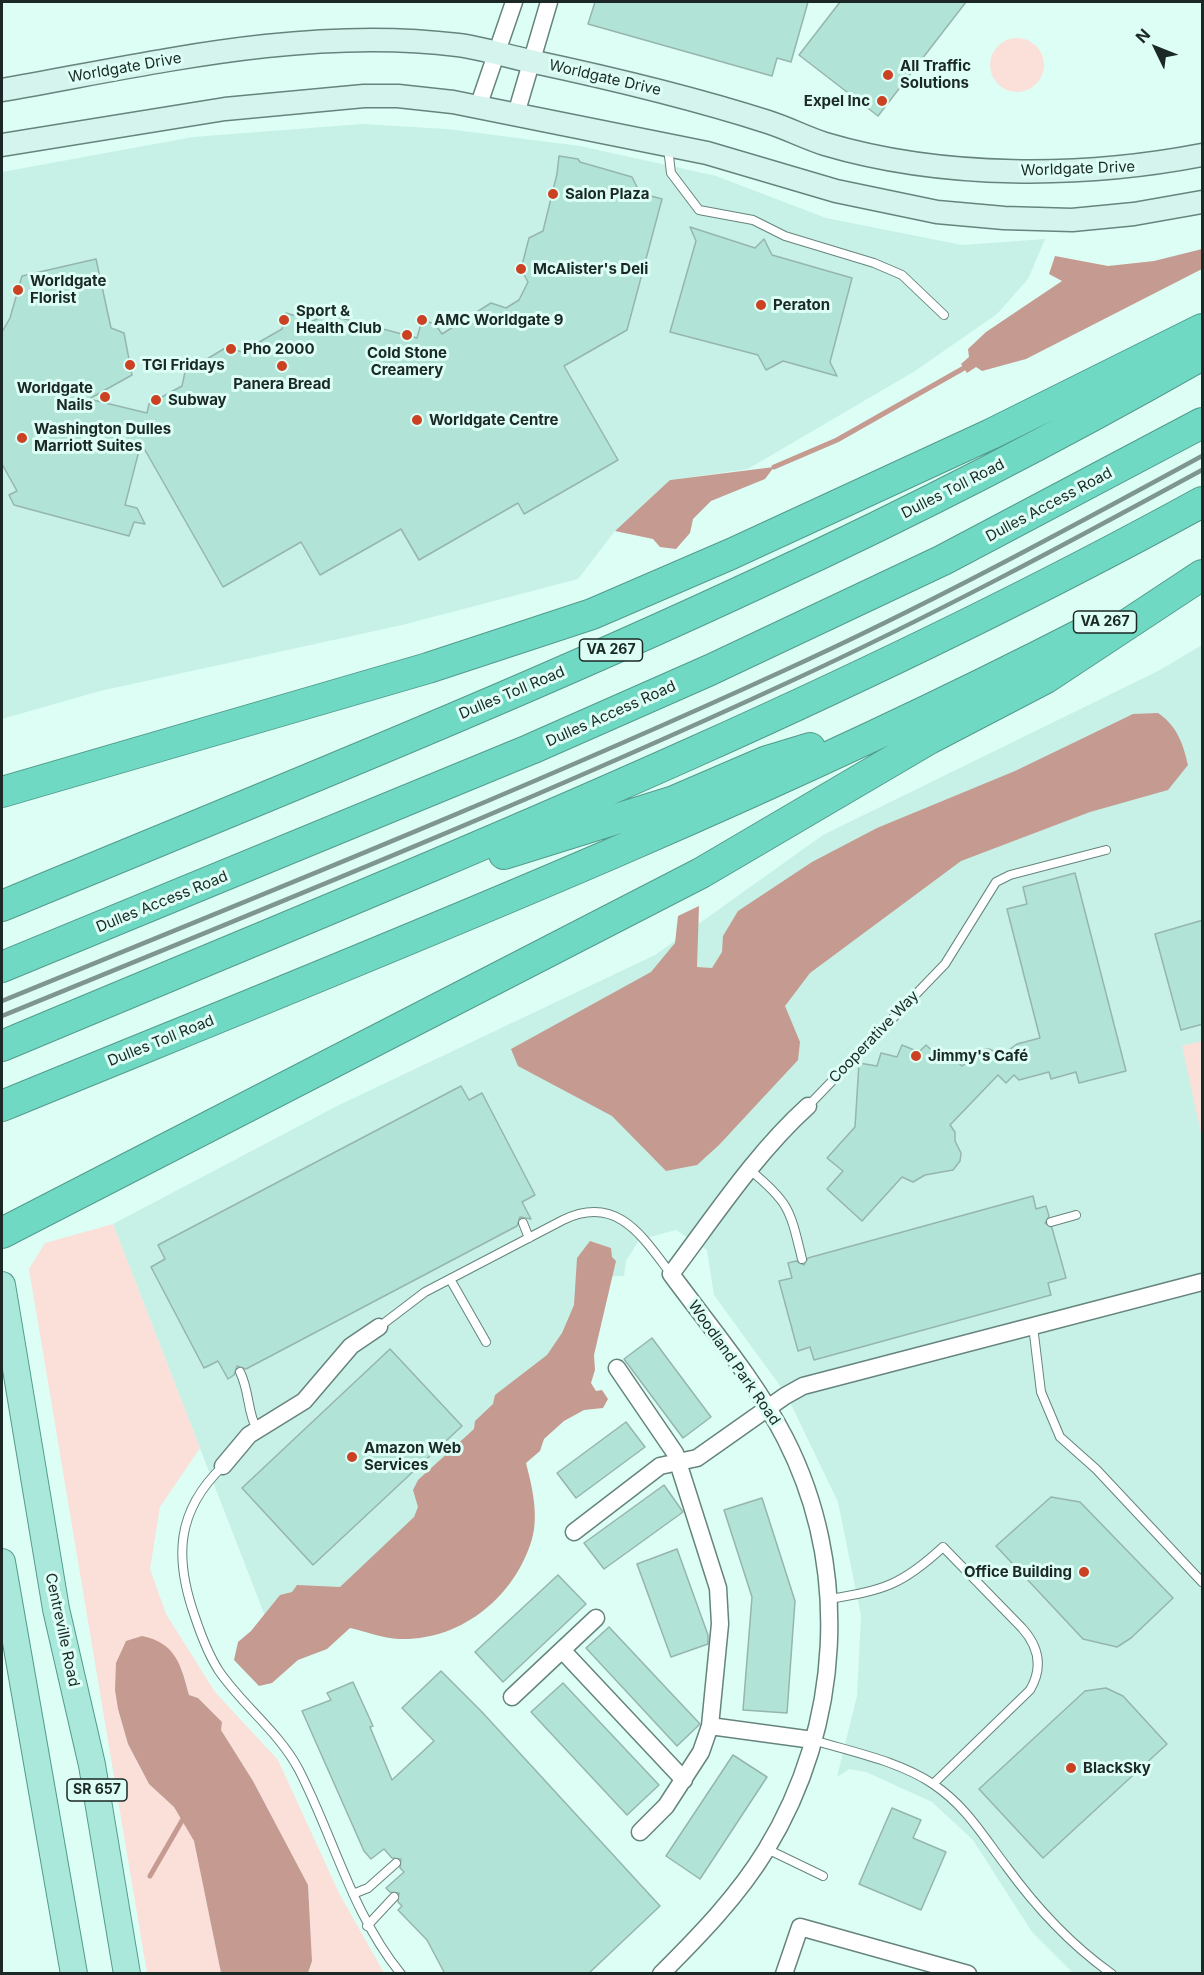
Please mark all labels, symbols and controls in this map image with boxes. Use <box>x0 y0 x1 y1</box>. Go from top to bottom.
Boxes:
north arrow <box>1126 18 1186 78</box>
text: N <box>1131 24 1154 47</box>
street label: Worldgate Drive <box>67 49 183 87</box>
street label: Worldgate Drive <box>547 56 663 100</box>
place label: All Traffic Solutions <box>900 57 971 92</box>
marker: All Traffic Solutions <box>881 68 895 82</box>
place label: Expel Inc <box>804 92 870 110</box>
marker: Expel Inc <box>875 94 889 108</box>
street label: Worldgate Drive <box>1021 158 1135 180</box>
place label: Salon Plaza <box>565 185 649 203</box>
marker: Salon Plaza <box>546 187 560 201</box>
place label: McAlister's Deli <box>533 260 648 278</box>
marker: McAlister's Deli <box>514 262 528 276</box>
place label: Worldgate Florist <box>30 272 106 307</box>
marker: Worldgate Florist <box>11 283 25 297</box>
place label: Peraton <box>773 296 830 314</box>
marker: Peraton <box>754 298 768 312</box>
place label: Sport & Health Club <box>296 302 382 337</box>
place label: AMC Worldgate 9 <box>434 311 563 329</box>
marker: Sport & Health Club <box>277 313 291 327</box>
marker: AMC Worldgate 9 <box>415 313 429 327</box>
marker: Cold Stone Creamery <box>400 328 414 342</box>
place label: Pho 2000 <box>243 340 315 358</box>
marker: Pho 2000 <box>224 342 238 356</box>
place label: Cold Stone Creamery <box>367 344 447 379</box>
place label: TGI Fridays <box>142 356 225 374</box>
marker: TGI Fridays <box>123 358 137 372</box>
marker: Panera Bread <box>275 359 289 373</box>
place label: Panera Bread <box>233 375 331 393</box>
place label: Worldgate Nails <box>17 379 93 414</box>
marker: Worldgate Nails <box>98 390 112 404</box>
place label: Subway <box>168 391 227 409</box>
marker: Subway <box>149 393 163 407</box>
place label: Worldgate Centre <box>429 411 558 429</box>
marker: Worldgate Centre <box>410 413 424 427</box>
place label: Washington Dulles Marriott Suites <box>34 420 171 455</box>
marker: Washington Dulles Marriott Suites <box>15 431 29 445</box>
street label: Dulles Toll Road <box>899 455 1007 523</box>
street label: Dulles Access Road <box>983 464 1115 546</box>
road number: VA 267 <box>1074 611 1136 633</box>
road number: VA 267 <box>580 639 642 661</box>
street label: Dulles Toll Road <box>456 663 568 723</box>
street label: Dulles Access Road <box>543 677 679 751</box>
street label: Dulles Access Road <box>94 867 230 937</box>
street label: Cooperative Way <box>825 987 923 1087</box>
street label: Dulles Toll Road <box>105 1011 217 1071</box>
place label: Jimmy's Café <box>928 1047 1028 1065</box>
marker: Jimmy's Café <box>909 1049 923 1063</box>
street label: Woodland Park Road <box>684 1297 784 1429</box>
place label: Amazon Web Services <box>364 1439 461 1474</box>
marker: Amazon Web Services <box>345 1450 359 1464</box>
place label: Office Building <box>964 1563 1072 1581</box>
marker: Office Building <box>1077 1565 1091 1579</box>
street label: Centreville Road <box>41 1571 83 1689</box>
place label: BlackSky <box>1083 1759 1151 1777</box>
marker: BlackSky <box>1064 1761 1078 1775</box>
road number: SR 657 <box>67 1779 127 1801</box>

